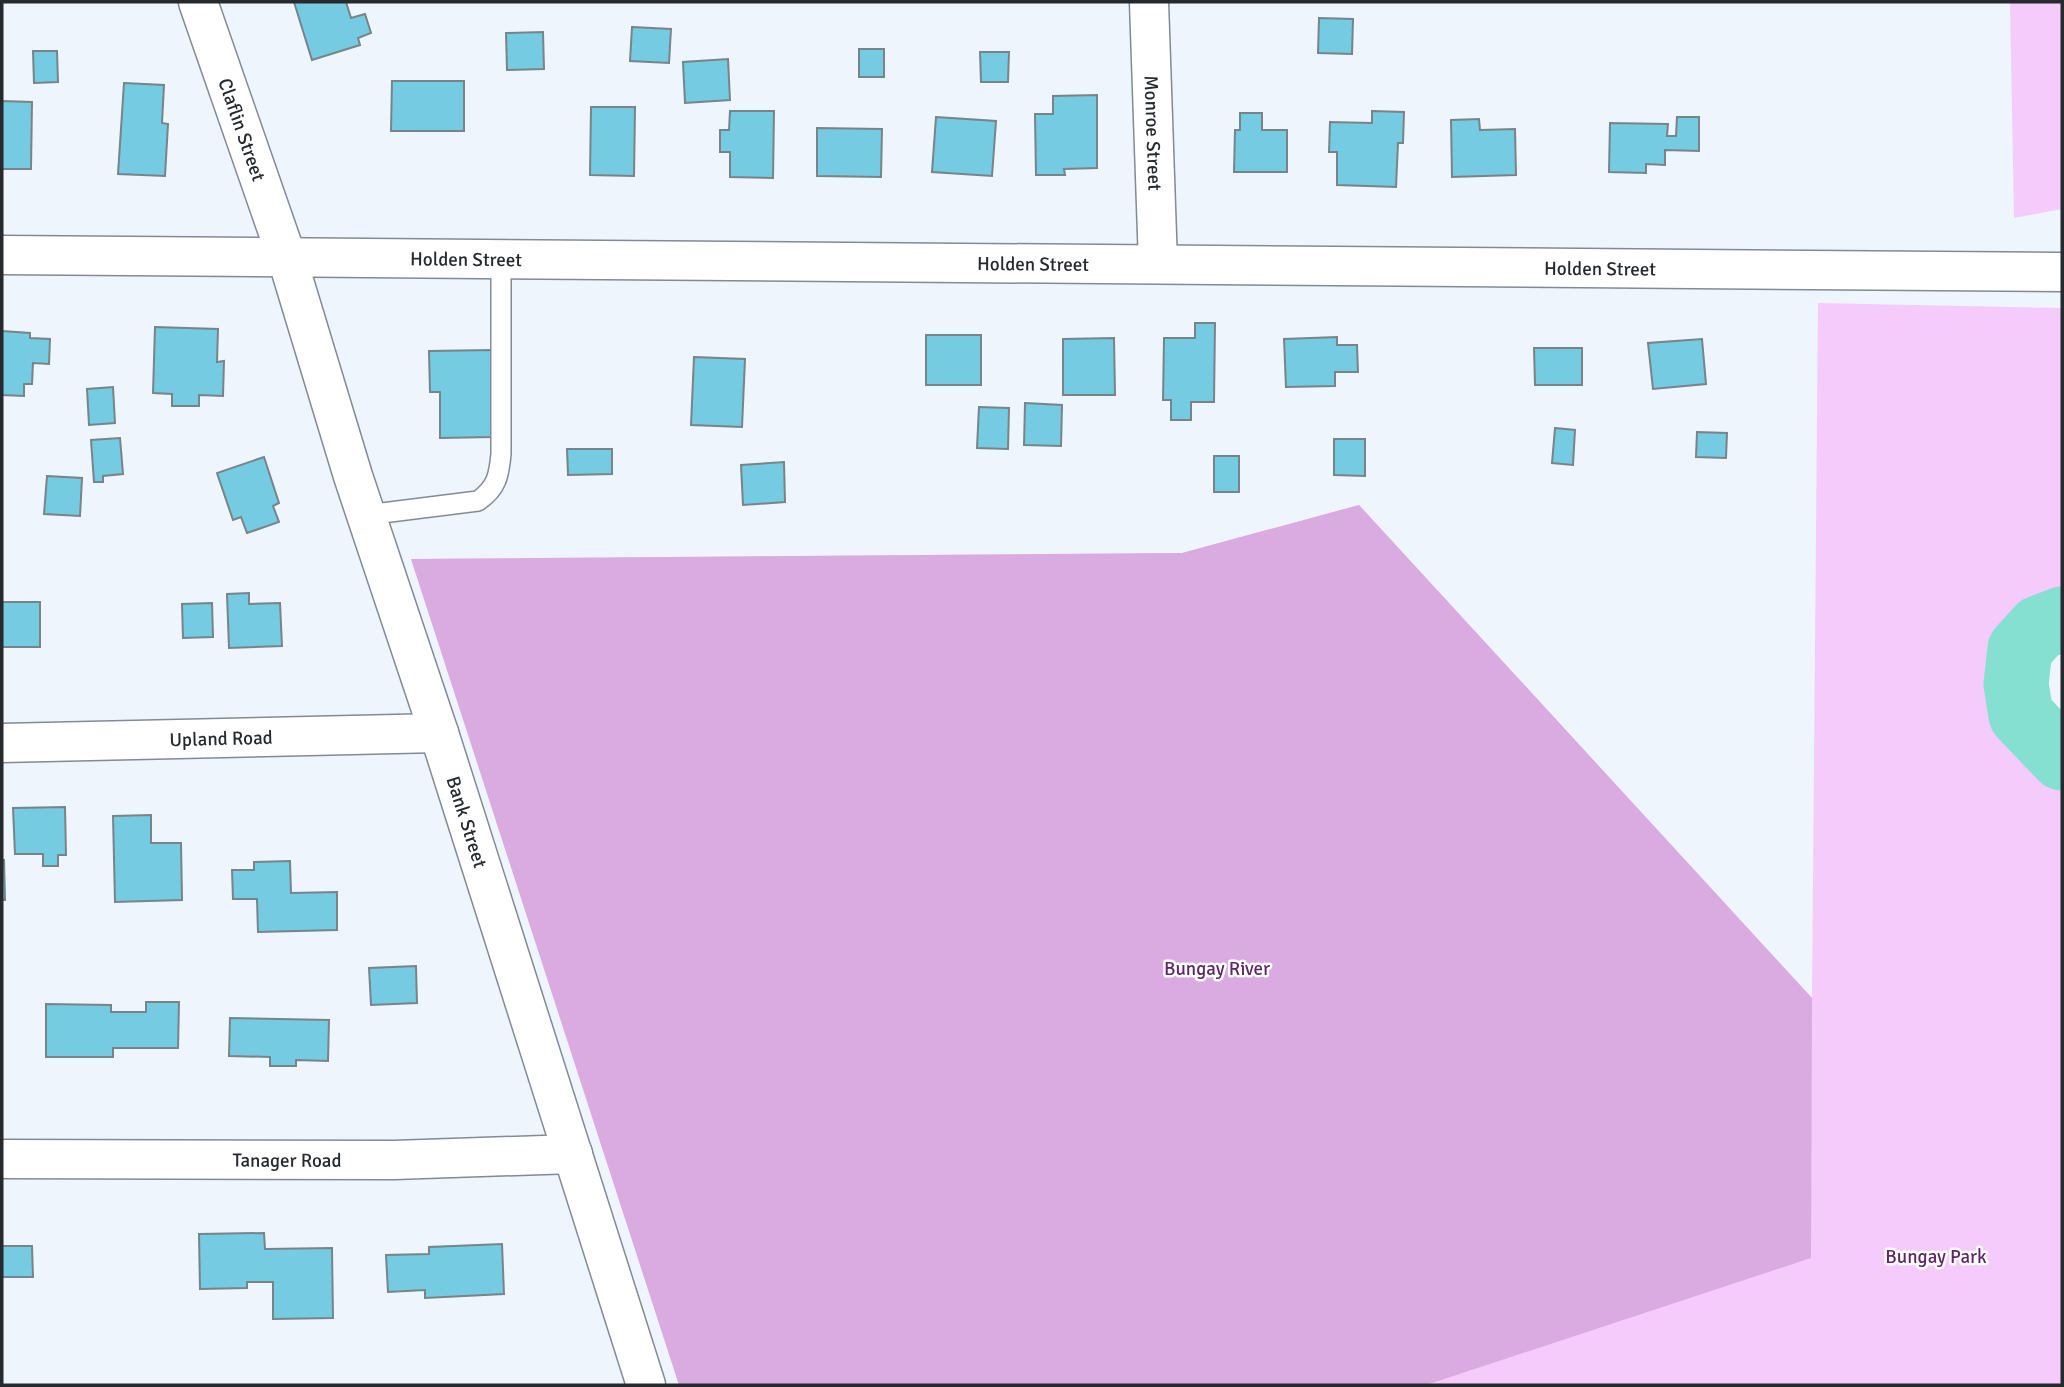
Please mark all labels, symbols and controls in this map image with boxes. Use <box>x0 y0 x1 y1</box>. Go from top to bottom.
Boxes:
street label: Claflin Street <box>212 75 271 185</box>
street label: Monroe Street <box>1139 75 1166 191</box>
street label: Holden Street <box>410 247 522 272</box>
street label: Holden Street <box>977 252 1089 277</box>
street label: Holden Street <box>1544 257 1656 282</box>
street label: Upland Road <box>169 726 273 752</box>
street label: Bank Street <box>440 773 492 871</box>
park label: Bungay River <box>1164 957 1270 981</box>
street label: Tanager Road <box>232 1149 342 1173</box>
park label: Bungay Park <box>1885 1245 1987 1269</box>

